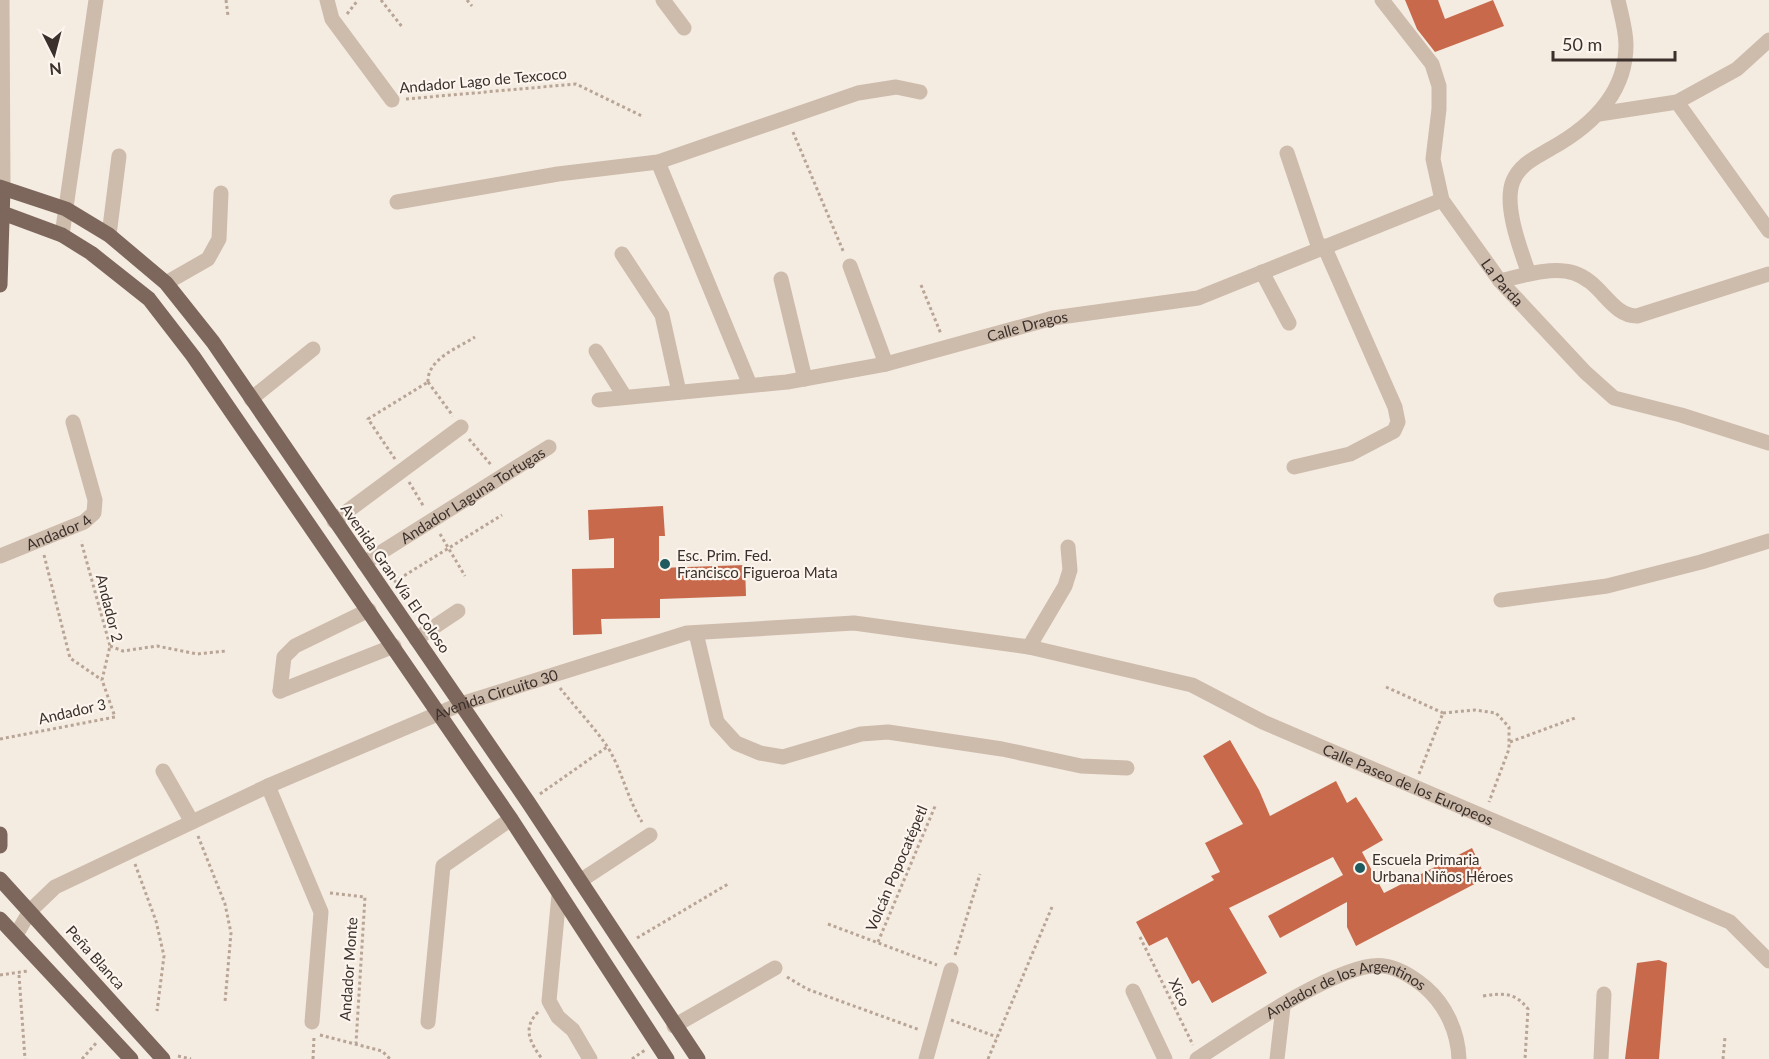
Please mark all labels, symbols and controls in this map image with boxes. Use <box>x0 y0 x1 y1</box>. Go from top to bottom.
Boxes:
north arrow <box>24 24 84 84</box>
scale bar <box>1553 24 1674 62</box>
text: 50 m <box>1562 33 1602 55</box>
text: N <box>48 59 63 80</box>
street label: Andador Lago de Texcoco <box>398 64 568 96</box>
street label: La Parda <box>1478 255 1528 310</box>
street label: Calle Dragos <box>985 307 1069 345</box>
street label: Andador Laguna Tortugas <box>397 443 548 547</box>
street label: Avenida Gran Vía El Coloso <box>338 500 454 656</box>
street label: Andador 4 <box>23 511 95 554</box>
place label: Esc. Prim. Fed. Francisco Figueroa Mata <box>677 546 838 581</box>
marker: Esc. Prim. Fed. Francisco Figueroa Mata <box>658 557 672 571</box>
street label: Andador 2 <box>93 572 127 644</box>
street label: Avenida Circuito 30 <box>431 665 560 724</box>
street label: Andador 3 <box>36 694 108 728</box>
street label: Calle Paseo de los Europeos <box>1320 740 1496 829</box>
street label: Volcán Popocatépetl <box>861 802 931 934</box>
place label: Escuela Primaria Urbana Niños Héroes <box>1372 850 1513 885</box>
marker: Escuela Primaria Urbana Niños Héroes <box>1353 861 1367 875</box>
street label: Andador Monte <box>335 916 361 1021</box>
street label: Peña Blanca <box>63 921 129 993</box>
street label: Andador de los Argentinos <box>1262 956 1430 1022</box>
street label: Xico <box>1166 975 1194 1009</box>

